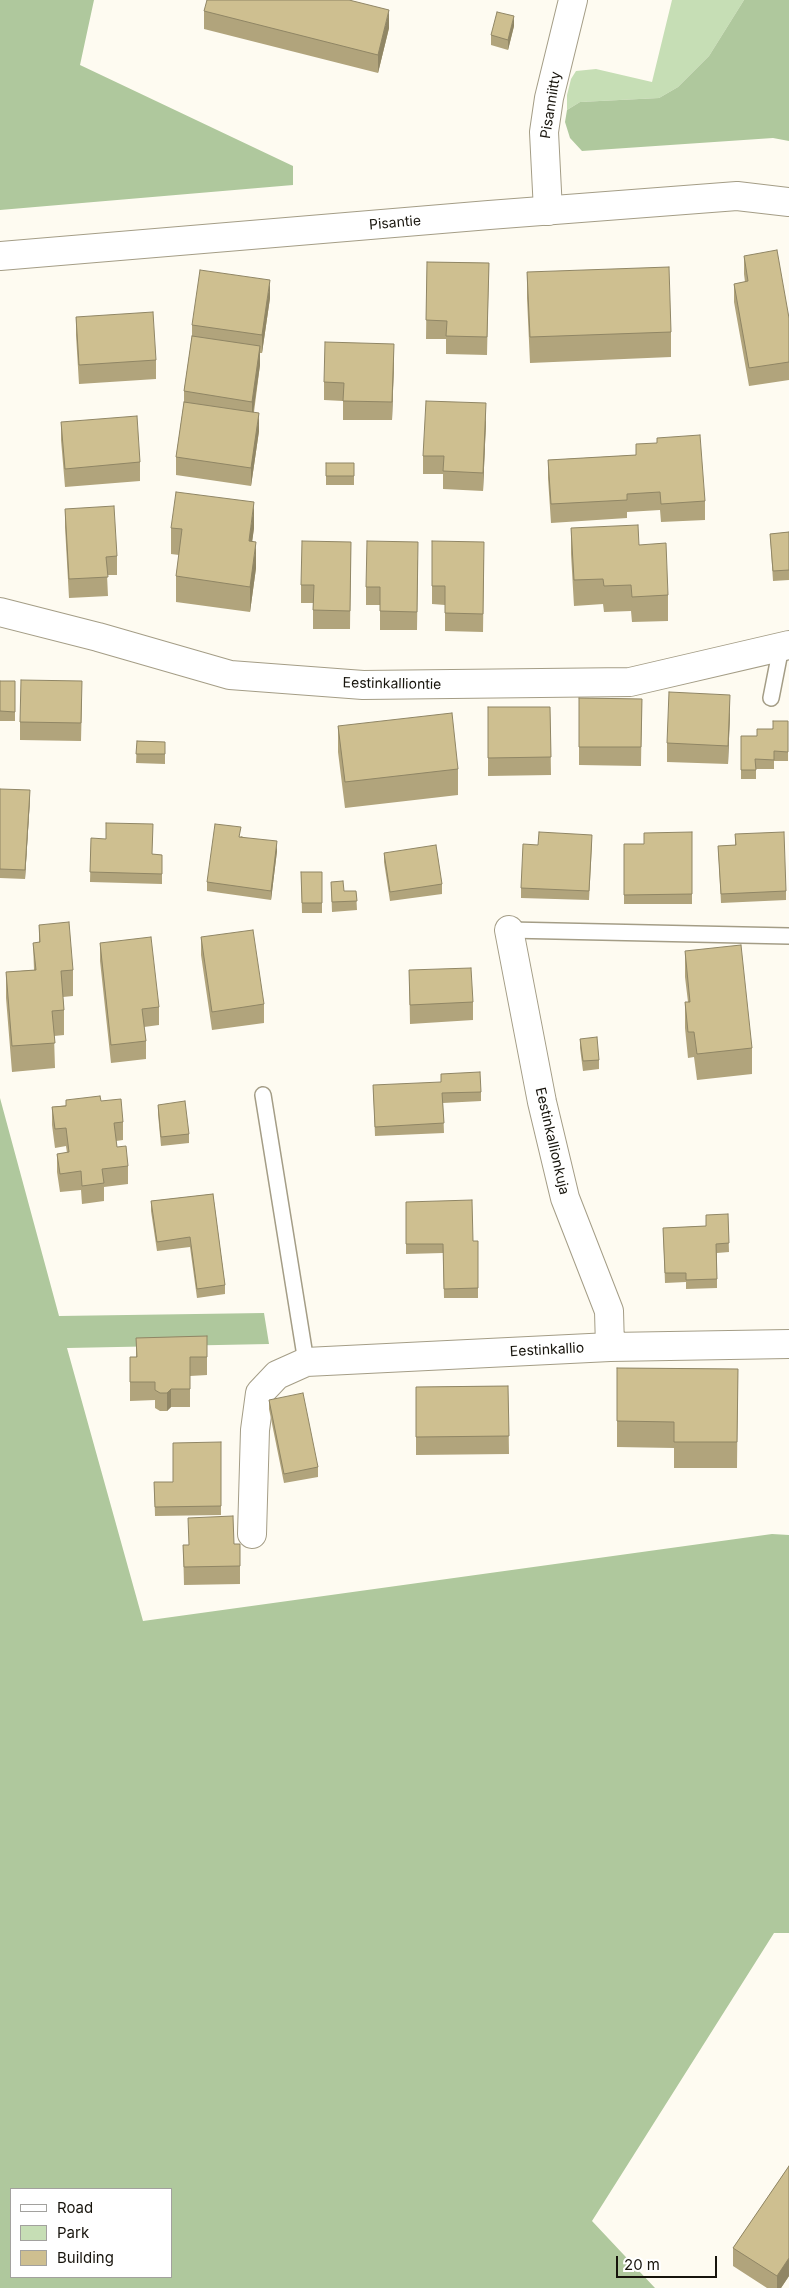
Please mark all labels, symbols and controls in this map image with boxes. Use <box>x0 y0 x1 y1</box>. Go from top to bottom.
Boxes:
street label: Pisanniitty <box>537 70 565 140</box>
street label: Pisantie <box>368 212 422 234</box>
street label: Eestinkalliontie <box>342 675 442 693</box>
street label: Eestinkallionkuja <box>531 1086 573 1196</box>
street label: Eestinkallio <box>509 1340 585 1360</box>
legend <box>10 2188 172 2278</box>
text: Road <box>57 2198 93 2217</box>
text: Park <box>57 2223 89 2242</box>
scale bar <box>619 2246 720 2278</box>
text: Building <box>57 2248 114 2267</box>
text: 20 m <box>624 2255 660 2274</box>

